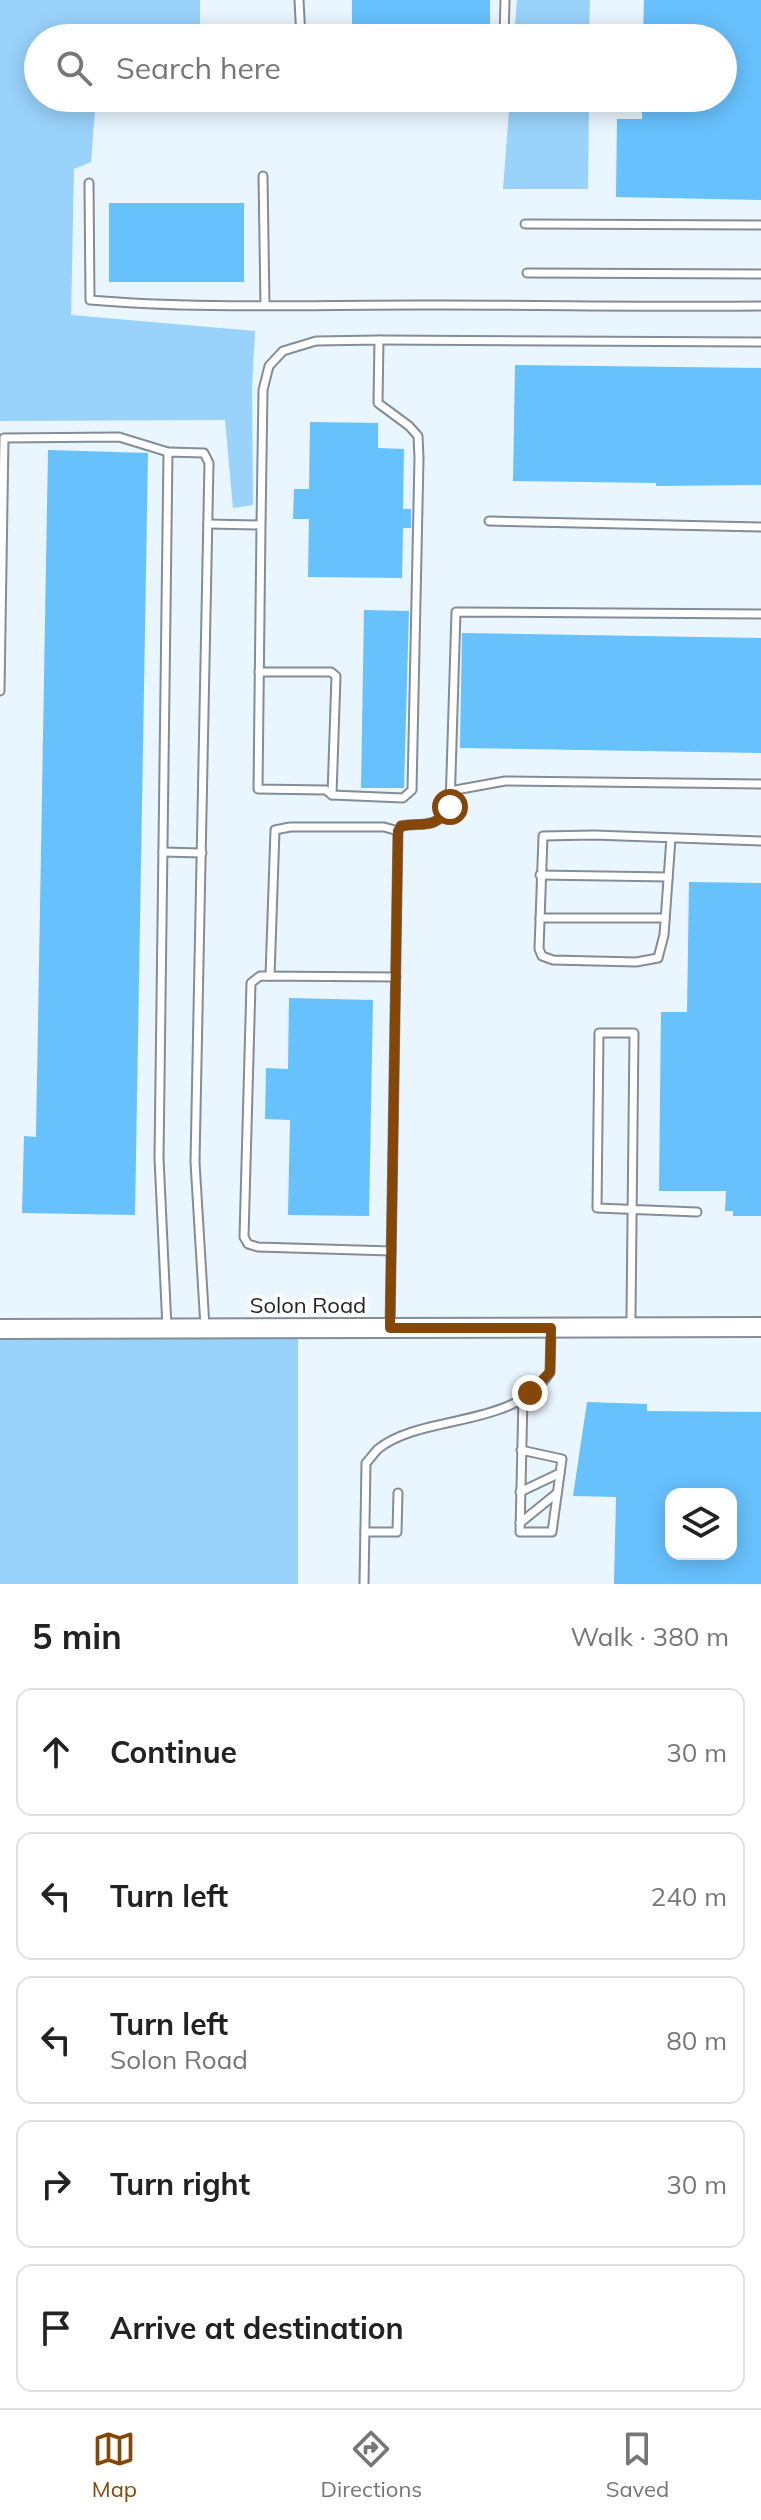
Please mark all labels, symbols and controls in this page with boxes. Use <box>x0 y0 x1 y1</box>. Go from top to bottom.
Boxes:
search box <box>24 24 737 112</box>
icon: search <box>52 46 96 90</box>
text: Search here <box>116 49 281 87</box>
route start <box>432 789 468 825</box>
street label: Solon Road <box>250 1291 366 1319</box>
route end <box>512 1375 548 1411</box>
map controls <box>665 1488 737 1560</box>
button: layers <box>665 1488 737 1560</box>
text: 5 min <box>32 1615 122 1658</box>
text: Walk · 380 m <box>570 1620 729 1653</box>
icon: ahead <box>34 1730 78 1774</box>
text: Continue <box>110 1733 237 1771</box>
text: 30 m <box>666 1736 727 1769</box>
icon: left <box>34 1874 78 1918</box>
text: Turn left <box>110 1877 228 1915</box>
text: 240 m <box>651 1880 727 1913</box>
text: Turn left <box>110 2005 228 2043</box>
icon: left <box>34 2018 78 2062</box>
text: 80 m <box>666 2024 727 2057</box>
text: Solon Road <box>110 2043 248 2076</box>
icon: right <box>34 2162 78 2206</box>
text: Turn right <box>110 2165 250 2203</box>
text: 30 m <box>666 2168 727 2201</box>
icon: arrive <box>34 2306 78 2350</box>
text: Arrive at destination <box>110 2309 404 2347</box>
tab: Map <box>92 2427 137 2503</box>
tab: Directions <box>321 2427 422 2503</box>
tab: Saved <box>606 2427 669 2503</box>

